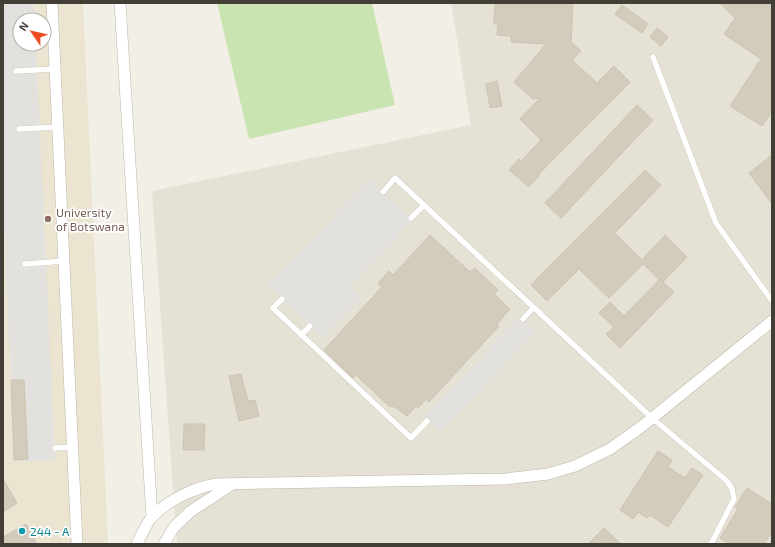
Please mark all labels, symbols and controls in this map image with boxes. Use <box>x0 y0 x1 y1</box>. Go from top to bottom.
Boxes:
north arrow <box>12 12 52 52</box>
text: N <box>16 19 31 33</box>
place label: University of Botswana <box>56 205 125 233</box>
marker: University of Botswana <box>43 214 53 224</box>
place label: 244 - A <box>30 524 70 538</box>
marker: 244 - A <box>17 526 27 536</box>

